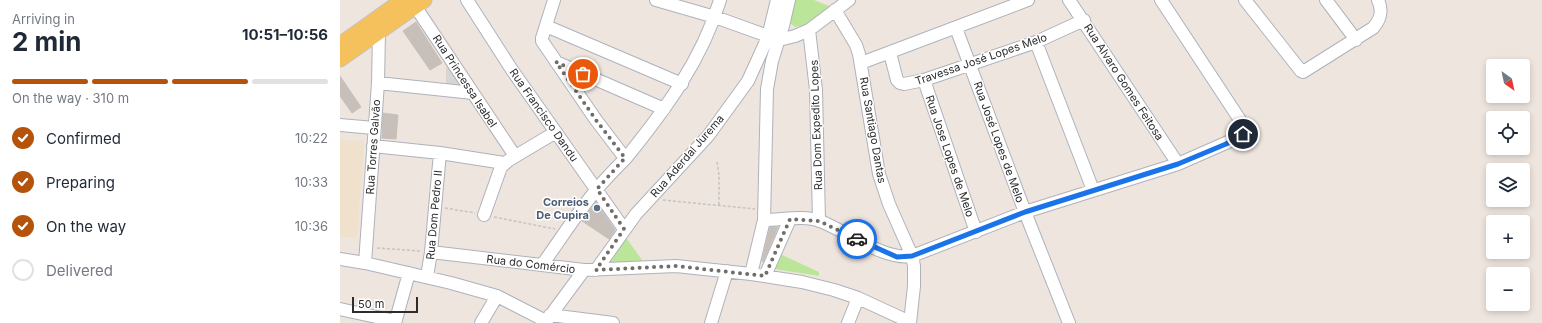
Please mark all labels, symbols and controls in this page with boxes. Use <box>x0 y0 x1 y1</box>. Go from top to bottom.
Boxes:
text: Arriving in <box>12 11 75 27</box>
street label: Rua Alvaro Gomes Feitosa <box>1081 21 1167 143</box>
text: 10:51–10:56 <box>242 25 328 44</box>
text: 2 min <box>12 26 82 57</box>
street label: Travessa José Lopes Melo <box>913 30 1049 88</box>
street label: Rua Princessa Isabel <box>430 32 500 130</box>
pin <box>566 57 600 91</box>
street label: Rua Dom Expedito Lopes <box>807 59 825 190</box>
north arrow <box>1486 59 1530 103</box>
map controls <box>1486 59 1530 311</box>
icon: bag <box>572 63 594 85</box>
street label: Rua Francisco Dandu <box>507 66 581 164</box>
street label: Rua Santiago Dantas <box>857 76 889 184</box>
street label: Rua José Lopes de Melo <box>971 80 1028 205</box>
text: On the way · 310 m <box>12 90 129 106</box>
street label: Rua Jose Lopes de Melo <box>923 93 978 219</box>
street label: Rua Torres Galvão <box>363 99 383 195</box>
button: locate <box>1486 111 1530 155</box>
street label: Rua Aderdal Jurema <box>647 112 727 200</box>
pin <box>1226 117 1260 151</box>
icon: home <box>1232 123 1254 145</box>
icon: check <box>12 127 34 149</box>
text: Confirmed <box>46 129 121 148</box>
text: 10:22 <box>295 130 328 146</box>
button: layers <box>1486 163 1530 207</box>
street label: Rua Dom Pedro II <box>423 170 445 260</box>
icon: check <box>12 171 34 193</box>
text: Preparing <box>46 173 115 192</box>
text: 10:33 <box>295 174 328 190</box>
place label: Correios De Cupira <box>536 195 589 222</box>
marker: Correios De Cupira <box>592 203 602 213</box>
icon: check <box>12 215 34 237</box>
button: + <box>1486 215 1530 259</box>
text: On the way <box>46 217 126 236</box>
text: 10:36 <box>295 218 328 234</box>
courier <box>837 219 877 259</box>
icon: car <box>846 228 868 250</box>
street label: Rua do Comércio <box>486 252 577 276</box>
text: Delivered <box>46 261 113 280</box>
button: − <box>1486 267 1530 311</box>
scale bar <box>352 295 418 314</box>
text: 50 m <box>358 297 384 311</box>

